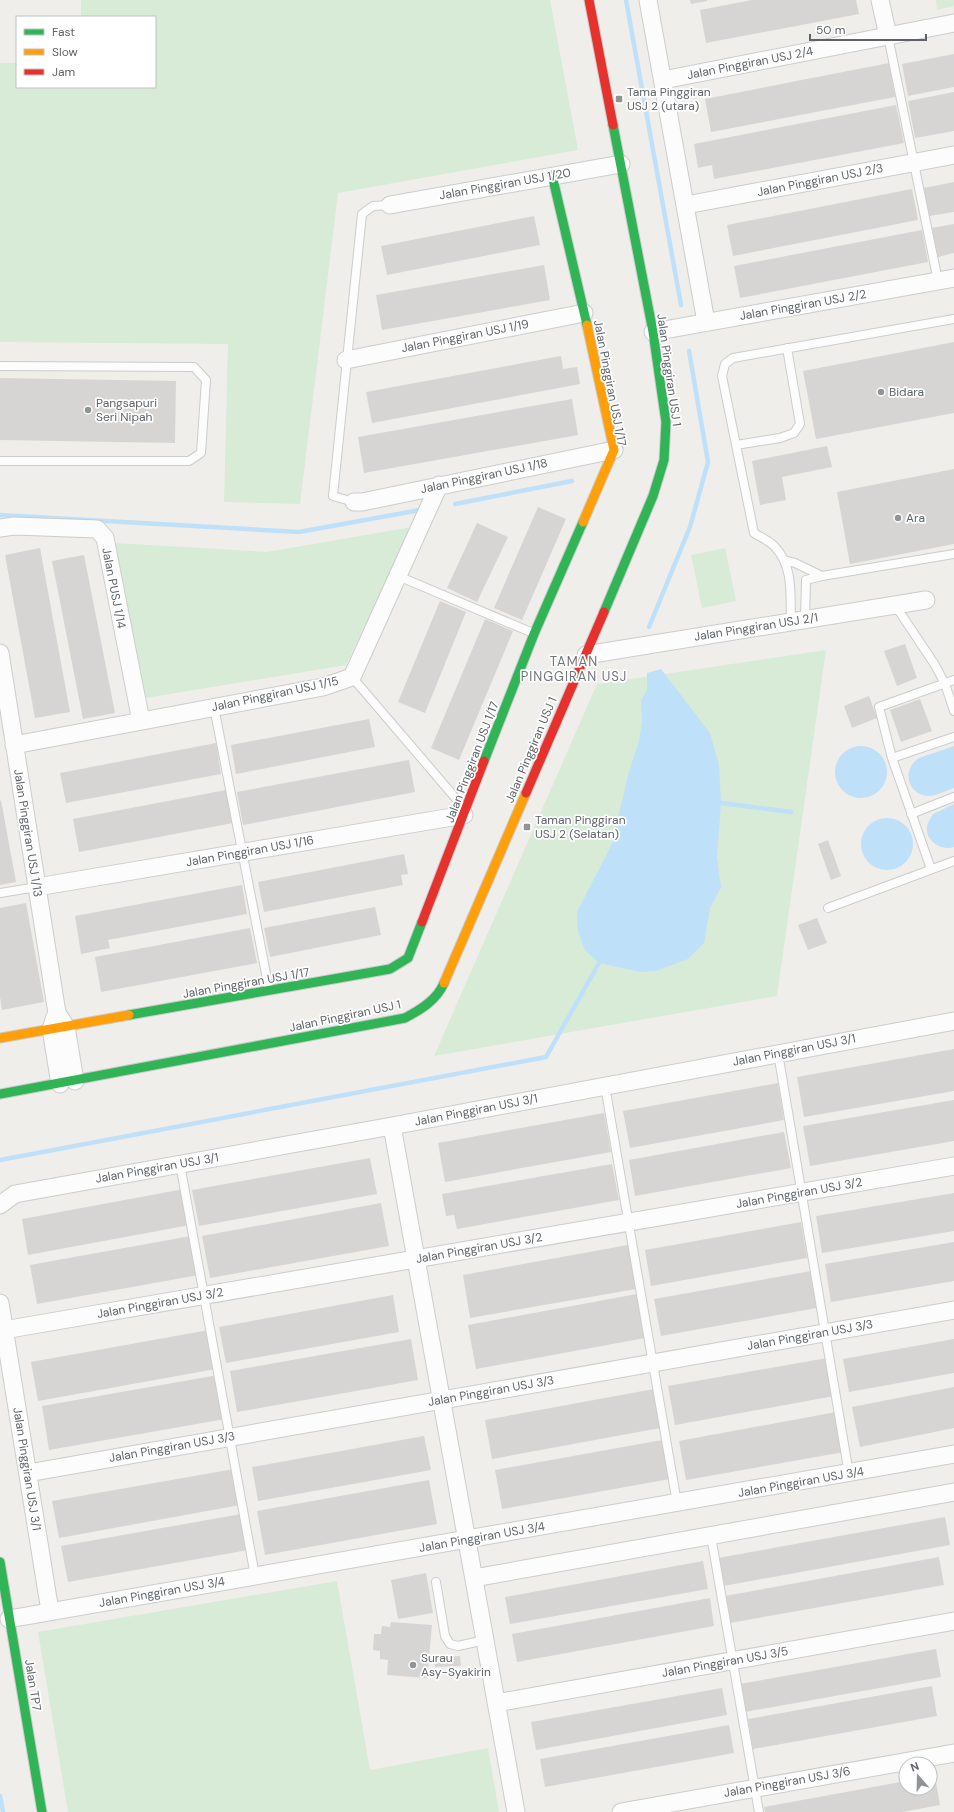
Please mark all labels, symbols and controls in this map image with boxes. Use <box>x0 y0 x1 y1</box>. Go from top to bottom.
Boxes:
legend <box>16 16 156 88</box>
scale bar <box>810 16 926 42</box>
text: 50 m <box>816 22 845 38</box>
text: Fast <box>52 24 75 40</box>
street label: Jalan Pinggiran USJ 2/4 <box>686 43 814 83</box>
text: Slow <box>52 44 78 60</box>
text: Jam <box>52 64 75 80</box>
place label: Tama Pinggiran USJ 2 (utara) <box>627 84 711 114</box>
marker: Tama Pinggiran USJ 2 (utara) <box>614 94 624 104</box>
street label: Jalan Pinggiran USJ 2/3 <box>756 160 884 200</box>
street label: Jalan Pinggiran USJ 1/20 <box>438 165 572 203</box>
street label: Jalan Pinggiran USJ 2/2 <box>738 286 868 324</box>
street label: Jalan Pinggiran USJ 1 <box>653 313 685 427</box>
street label: Jalan Pinggiran USJ 1/19 <box>400 316 530 356</box>
street label: Jalan Pinggiran USJ 1/17 <box>590 318 630 448</box>
place label: Bidara <box>889 384 924 400</box>
marker: Bidara <box>876 387 886 397</box>
place label: Pangsapuri Seri Nipah <box>96 395 157 425</box>
marker: Pangsapuri Seri Nipah <box>83 405 93 415</box>
street label: Jalan Pinggiran USJ 1/18 <box>419 455 549 497</box>
place label: Ara <box>906 510 925 526</box>
marker: Ara <box>893 513 903 523</box>
street label: Jalan PUSJ 1/14 <box>98 546 130 630</box>
street label: Jalan Pinggiran USJ 2/1 <box>693 609 819 645</box>
district label: TAMAN PINGGIRAN USJ <box>521 653 627 685</box>
street label: Jalan Pinggiran USJ 1/15 <box>210 673 340 715</box>
street label: Jalan Pinggiran USJ 1 <box>501 695 561 805</box>
street label: Jalan Pinggiran USJ 1/17 <box>442 699 502 825</box>
street label: Jalan Pinggiran USJ 1/13 <box>10 768 46 898</box>
place label: Taman Pinggiran USJ 2 (Selatan) <box>535 812 626 842</box>
marker: Taman Pinggiran USJ 2 (Selatan) <box>522 822 532 832</box>
street label: Jalan Pinggiran USJ 1/16 <box>185 832 315 870</box>
street label: Jalan Pinggiran USJ 1/17 <box>181 964 311 1002</box>
street label: Jalan Pinggiran USJ 1 <box>288 996 402 1036</box>
street label: Jalan Pinggiran USJ 3/1 <box>731 1030 857 1070</box>
street label: Jalan Pinggiran USJ 3/1 <box>413 1090 539 1130</box>
street label: Jalan Pinggiran USJ 3/1 <box>94 1149 220 1187</box>
street label: Jalan Pinggiran USJ 3/2 <box>735 1174 864 1212</box>
street label: Jalan Pinggiran USJ 3/2 <box>415 1229 544 1267</box>
street label: Jalan Pinggiran USJ 3/2 <box>96 1284 225 1322</box>
street label: Jalan Pinggiran USJ 3/3 <box>746 1316 874 1354</box>
street label: Jalan Pinggiran USJ 3/3 <box>427 1372 555 1410</box>
street label: Jalan Pinggiran USJ 3/1 <box>9 1406 45 1532</box>
street label: Jalan Pinggiran USJ 3/3 <box>108 1428 236 1466</box>
street label: Jalan Pinggiran USJ 3/4 <box>737 1463 865 1501</box>
street label: Jalan Pinggiran USJ 3/4 <box>418 1518 546 1556</box>
street label: Jalan Pinggiran USJ 3/4 <box>98 1573 226 1611</box>
street label: Jalan Pinggiran USJ 3/5 <box>661 1643 789 1681</box>
place label: Surau Asy-Syakirin <box>421 1650 491 1680</box>
street label: Jalan TP7 <box>21 1658 45 1712</box>
marker: Surau Asy-Syakirin <box>408 1660 418 1670</box>
north arrow <box>898 1756 938 1796</box>
text: N <box>908 1759 921 1775</box>
street label: Jalan Pinggiran USJ 3/6 <box>722 1763 852 1801</box>

